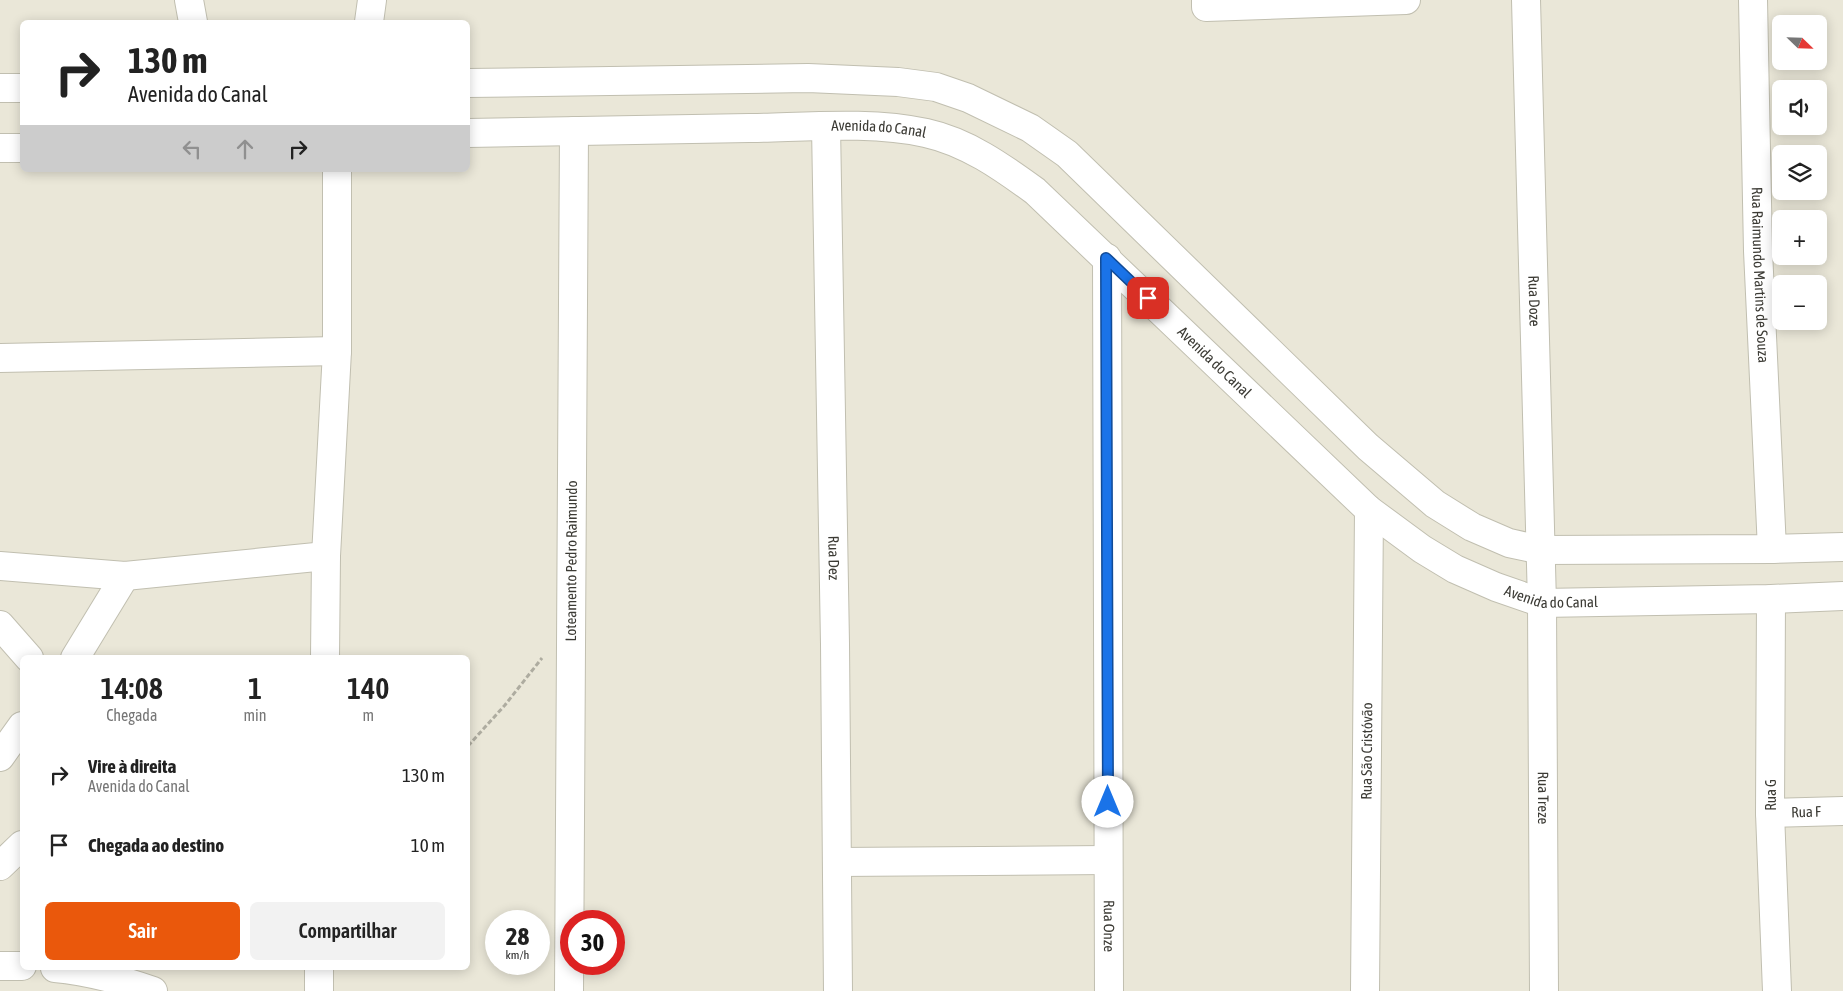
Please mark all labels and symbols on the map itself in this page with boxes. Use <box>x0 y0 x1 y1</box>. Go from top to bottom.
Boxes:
north arrow <box>1772 15 1828 70</box>
street label: Avenida do Canal <box>831 117 928 141</box>
street label: Rua Raimundo Martins de Souza <box>1749 187 1772 363</box>
street label: Rua Doze <box>1525 275 1544 327</box>
pin <box>1127 277 1169 319</box>
street label: Avenida do Canal <box>1174 323 1255 401</box>
street label: Loteamento Pedro Raimundo <box>562 480 580 642</box>
street label: Rua Dez <box>825 536 843 581</box>
street label: Avenida do Canal <box>1502 582 1598 611</box>
street label: Rua São Cristóvão <box>1358 702 1375 800</box>
street label: Rua Treze <box>1535 771 1552 824</box>
position arrow <box>1081 775 1133 827</box>
street label: Rua G <box>1762 779 1779 811</box>
street label: Rua F <box>1791 803 1821 820</box>
street label: Rua Onze <box>1101 900 1118 952</box>
speed limit sign: 30 <box>560 910 625 975</box>

